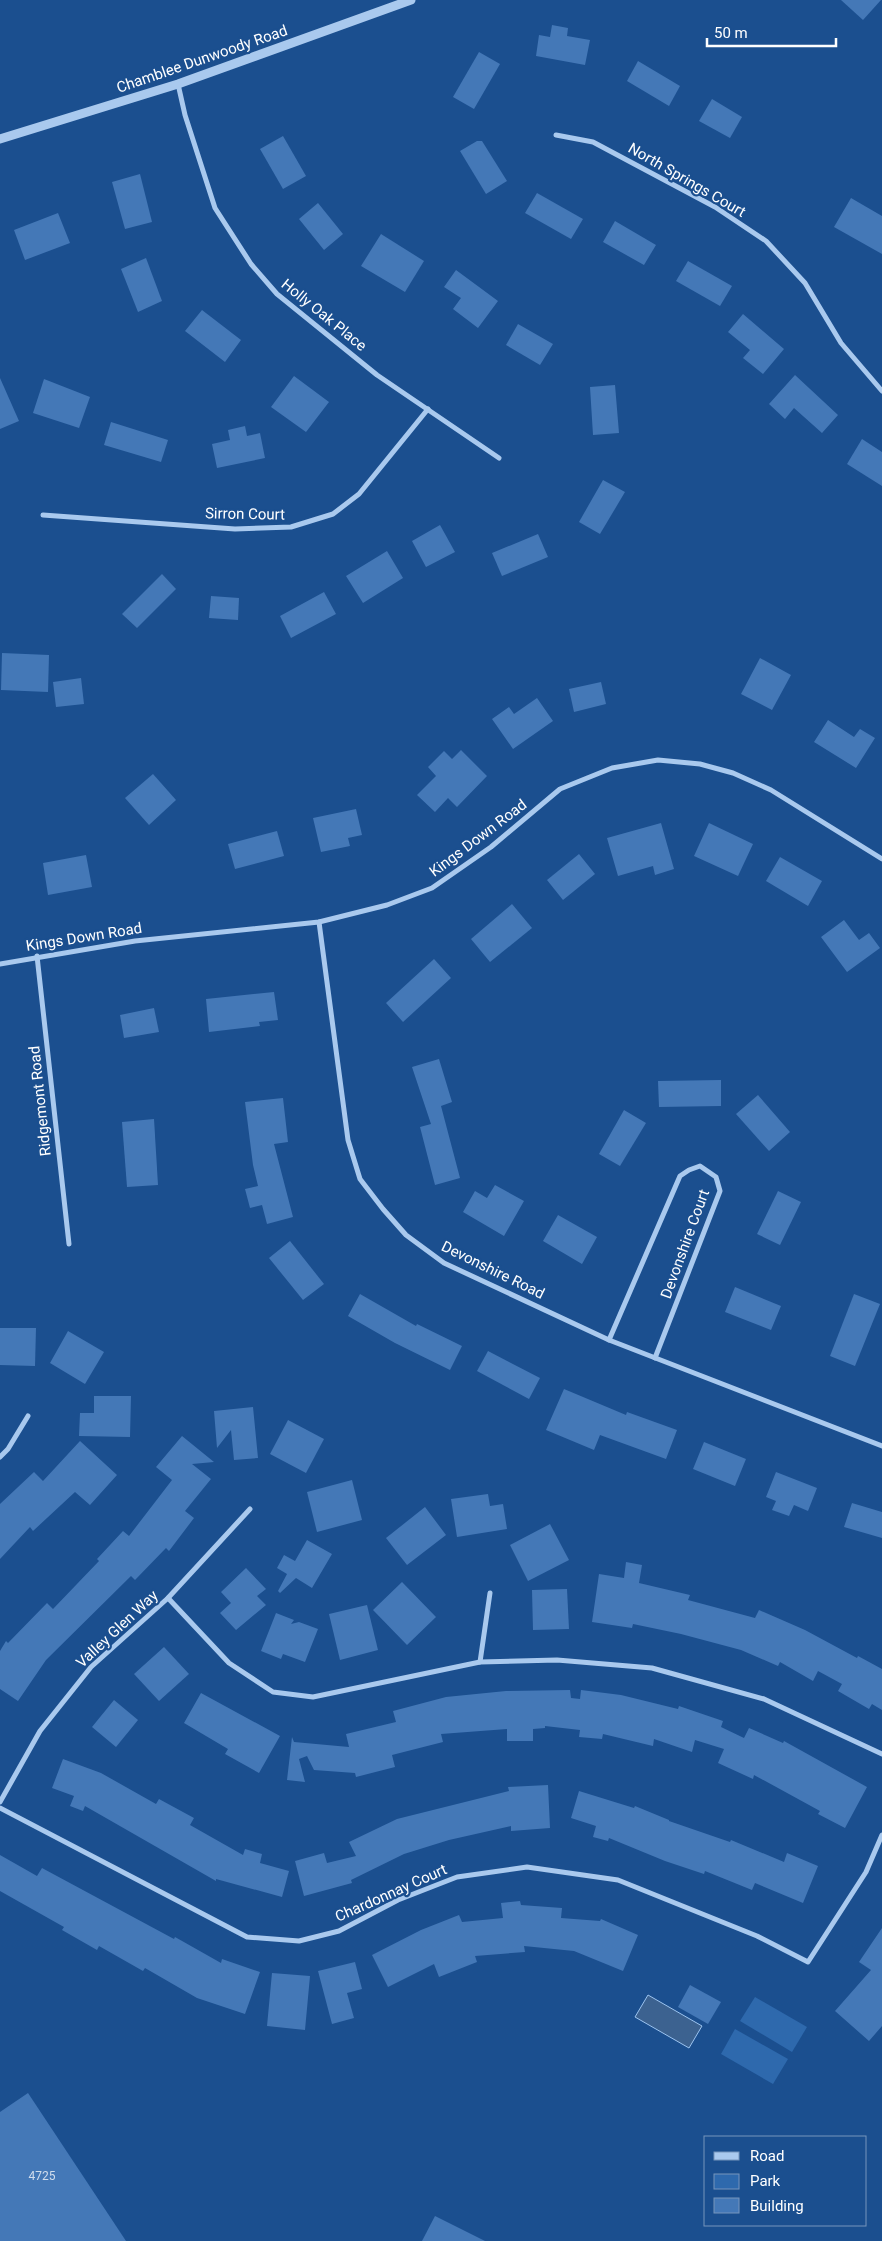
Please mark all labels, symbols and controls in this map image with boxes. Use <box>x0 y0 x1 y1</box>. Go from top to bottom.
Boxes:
scale bar <box>707 15 836 47</box>
street label: Chamblee Dunwoody Road <box>114 21 290 97</box>
text: 50 m <box>714 24 748 42</box>
street label: North Springs Court <box>625 139 749 221</box>
street label: Holly Oak Place <box>278 275 370 355</box>
street label: Sirron Court <box>205 504 285 524</box>
street label: Kings Down Road <box>426 796 530 880</box>
street label: Kings Down Road <box>25 919 143 955</box>
street label: Ridgemont Road <box>25 1045 55 1157</box>
street label: Devonshire Court <box>657 1187 713 1301</box>
street label: Devonshire Road <box>439 1237 547 1303</box>
street label: Valley Glen Way <box>72 1586 162 1672</box>
street label: Chardonnay Court <box>332 1860 450 1926</box>
legend <box>704 2136 867 2226</box>
text: Road <box>750 2147 784 2165</box>
house number: 4725 <box>29 2169 56 2183</box>
text: Park <box>750 2172 781 2190</box>
text: Building <box>750 2197 804 2215</box>

